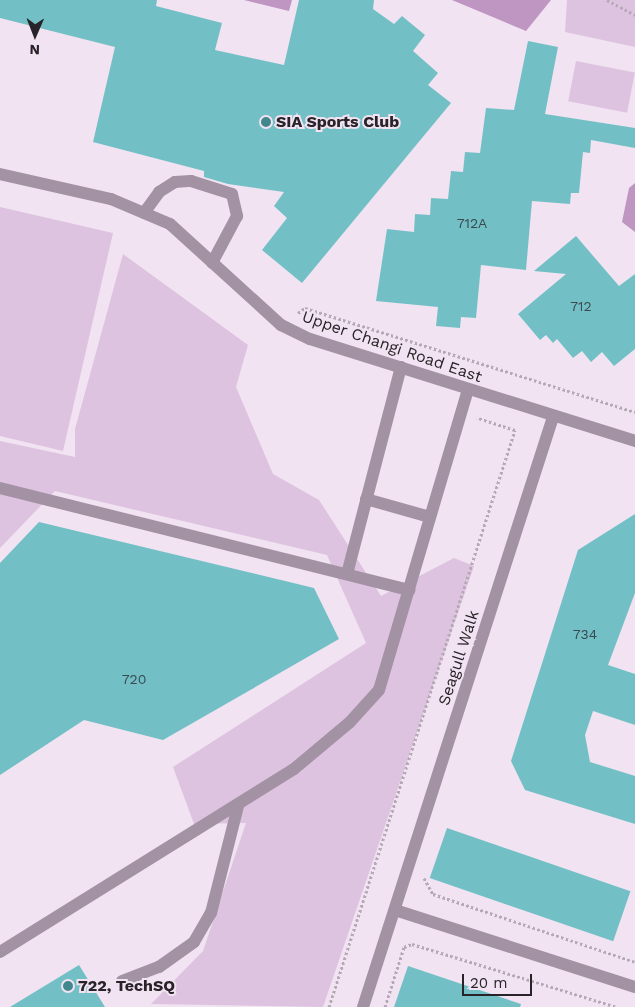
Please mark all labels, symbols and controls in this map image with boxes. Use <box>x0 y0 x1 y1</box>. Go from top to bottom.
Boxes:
north arrow <box>10 10 60 60</box>
text: N <box>29 42 40 58</box>
place label: SIA Sports Club <box>276 112 400 132</box>
marker: SIA Sports Club <box>260 116 272 128</box>
house number: 712A <box>457 215 487 231</box>
house number: 712 <box>570 298 592 314</box>
street label: Upper Changi Road East <box>299 307 485 387</box>
street label: Seagull Walk <box>434 608 484 708</box>
house number: 734 <box>573 626 597 642</box>
house number: 720 <box>122 671 146 687</box>
scale bar <box>465 964 535 996</box>
text: 20 m <box>470 974 508 992</box>
place label: 722, TechSQ <box>78 976 175 996</box>
marker: 722, TechSQ <box>62 980 74 992</box>

